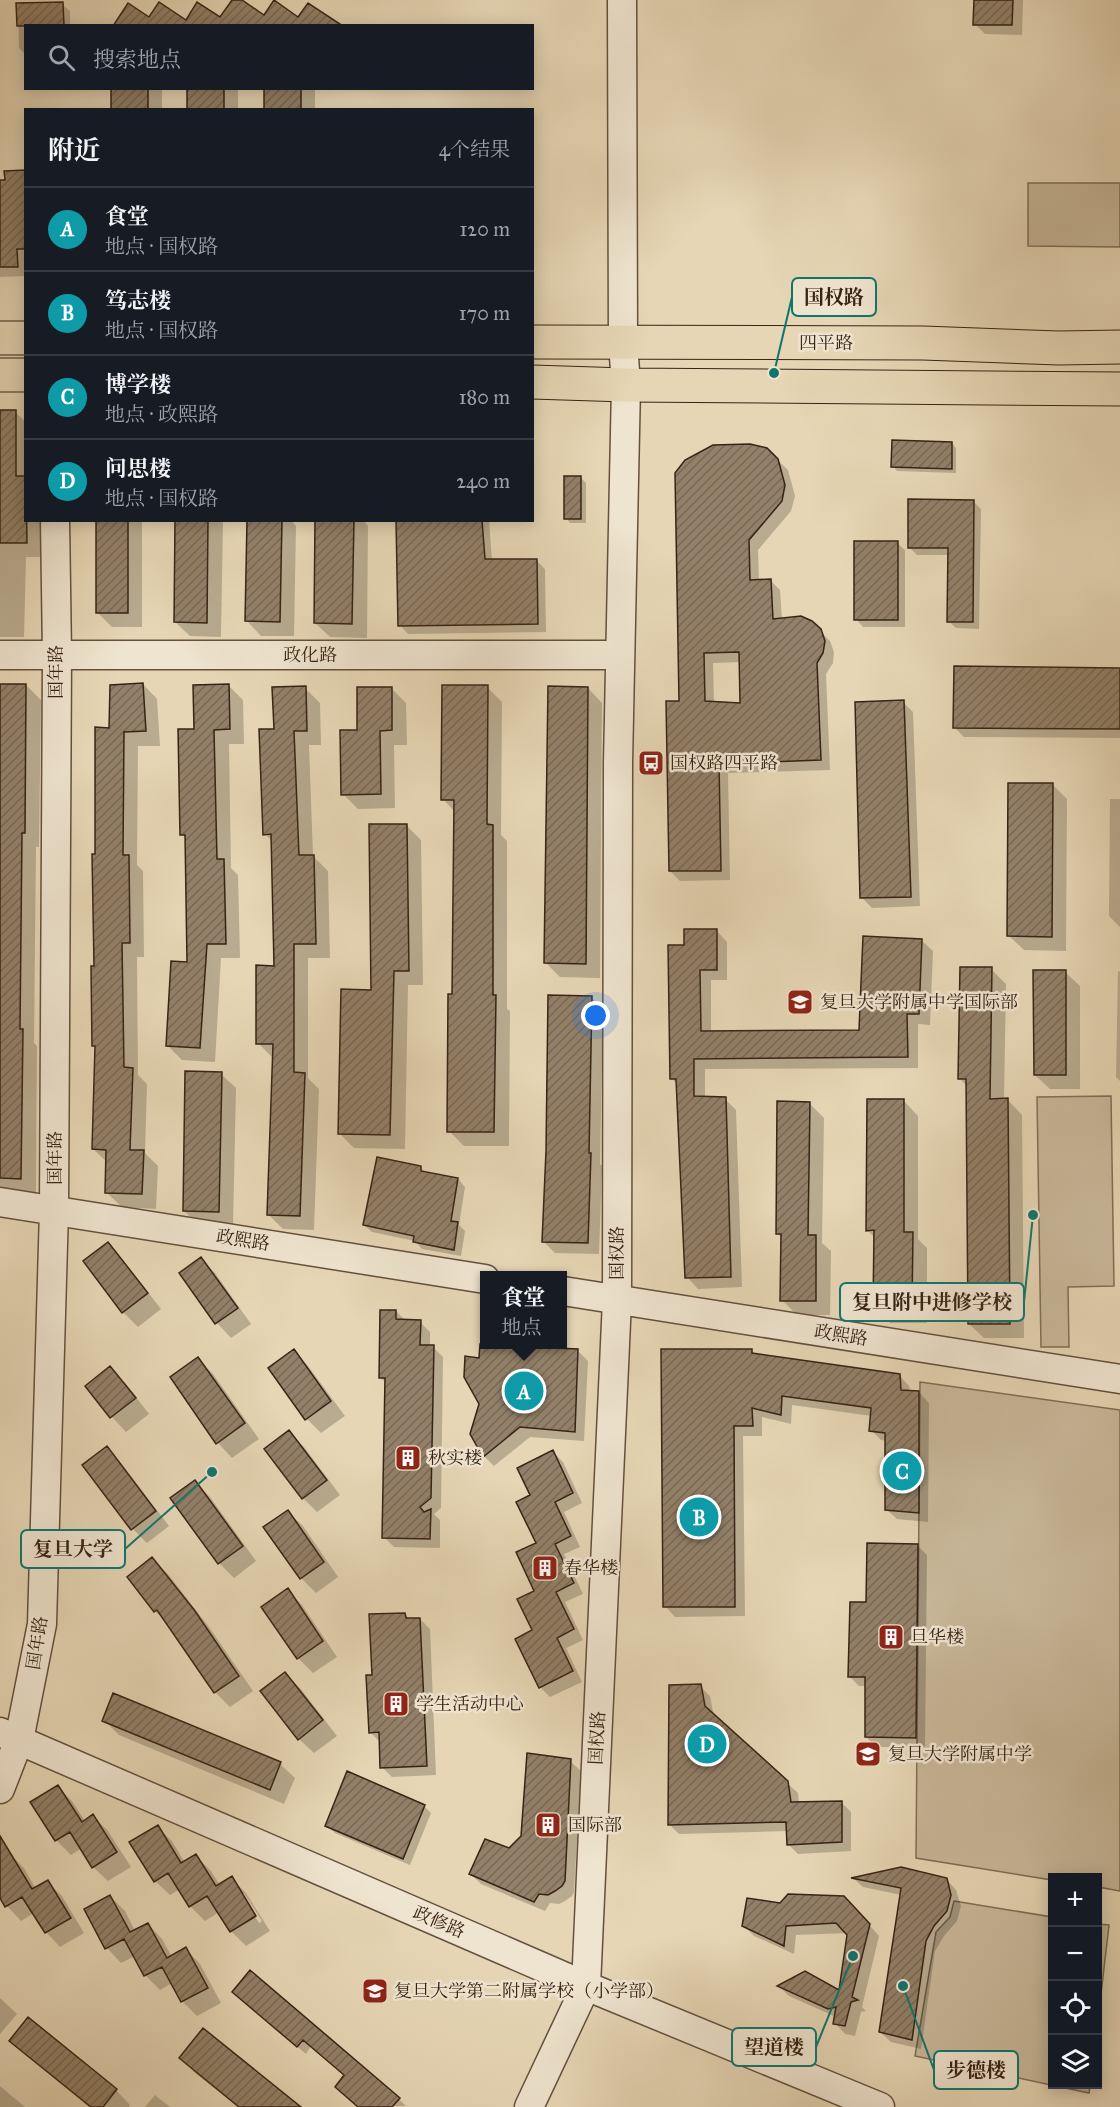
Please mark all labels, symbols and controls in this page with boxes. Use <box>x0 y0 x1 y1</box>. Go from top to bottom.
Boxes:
search box <box>24 24 534 90</box>
icon: search <box>45 41 78 74</box>
text: 搜索地点 <box>93 46 181 73</box>
text: 附近 <box>48 134 100 166</box>
text: 4个结果 <box>439 137 510 161</box>
text: 食堂 <box>105 203 149 230</box>
text: A <box>61 217 74 241</box>
text: 120 m <box>459 217 510 241</box>
text: 地点 · 国权路 <box>105 234 218 258</box>
callout: 国权路 <box>792 278 876 316</box>
text: 国权路 <box>804 285 864 309</box>
text: 笃志楼 <box>105 287 171 314</box>
text: B <box>61 301 74 325</box>
text: 170 m <box>459 301 510 325</box>
text: 地点 · 国权路 <box>105 318 218 342</box>
street label: 四平路 <box>799 332 853 354</box>
text: 博学楼 <box>105 371 171 398</box>
text: C <box>61 385 74 409</box>
text: 180 m <box>459 385 510 409</box>
text: 地点 · 政熙路 <box>105 402 218 426</box>
text: 问思楼 <box>105 455 171 482</box>
text: D <box>60 469 75 493</box>
text: 240 m <box>456 469 510 493</box>
text: 地点 · 国权路 <box>105 486 218 510</box>
street label: 政化路 <box>283 644 337 666</box>
street label: 国年路 <box>45 645 67 699</box>
bus stop icon: 国权路四平路 <box>636 748 666 778</box>
place label: 国权路四平路 <box>670 752 778 774</box>
school or university icon: 复旦大学附属中学国际部 <box>785 987 815 1017</box>
place label: 复旦大学附属中学国际部 <box>820 991 1018 1013</box>
your location <box>581 1001 610 1030</box>
street label: 国年路 <box>44 1131 66 1185</box>
street label: 政熙路 <box>215 1225 271 1255</box>
street label: 国权路 <box>606 1226 628 1280</box>
popup <box>480 1271 567 1349</box>
callout: 复旦附中进修学校 <box>840 1283 1024 1321</box>
text: 食堂 <box>501 1284 546 1311</box>
text: 复旦附中进修学校 <box>852 1290 1012 1314</box>
text: 地点 <box>501 1315 541 1339</box>
street label: 政熙路 <box>813 1320 869 1350</box>
pin: A <box>504 1368 544 1414</box>
building icon: 秋实楼 <box>393 1443 423 1473</box>
place label: 秋实楼 <box>428 1447 482 1469</box>
pin: C <box>882 1448 922 1494</box>
pin: B <box>680 1494 718 1540</box>
callout: 复旦大学 <box>21 1530 125 1568</box>
text: 复旦大学 <box>33 1537 113 1561</box>
building icon: 春华楼 <box>530 1553 560 1583</box>
place label: 春华楼 <box>564 1557 618 1579</box>
street label: 国年路 <box>22 1615 52 1671</box>
building icon: 旦华楼 <box>876 1622 906 1652</box>
place label: 旦华楼 <box>910 1626 964 1648</box>
building icon: 学生活动中心 <box>381 1689 411 1719</box>
place label: 学生活动中心 <box>416 1693 524 1715</box>
street label: 国权路 <box>585 1710 609 1766</box>
pin: D <box>688 1722 726 1766</box>
school or university icon: 复旦大学附属中学 <box>853 1739 883 1769</box>
place label: 复旦大学附属中学 <box>888 1743 1032 1765</box>
building icon: 国际部 <box>533 1810 563 1840</box>
place label: 国际部 <box>568 1814 622 1836</box>
map controls <box>1048 1873 1102 2089</box>
button: + <box>1048 1873 1102 1927</box>
street label: 政修路 <box>410 1901 468 1943</box>
button: − <box>1048 1927 1102 1981</box>
school or university icon: 复旦大学第二附属学校（小学部） <box>360 1976 390 2006</box>
place label: 复旦大学第二附属学校（小学部） <box>394 1980 664 2002</box>
button: locate <box>1048 1981 1102 2035</box>
callout: 望道楼 <box>732 2028 816 2066</box>
text: 望道楼 <box>744 2035 804 2059</box>
button: layers <box>1048 2035 1102 2089</box>
callout: 步德楼 <box>934 2051 1018 2089</box>
text: 步德楼 <box>946 2058 1006 2082</box>

